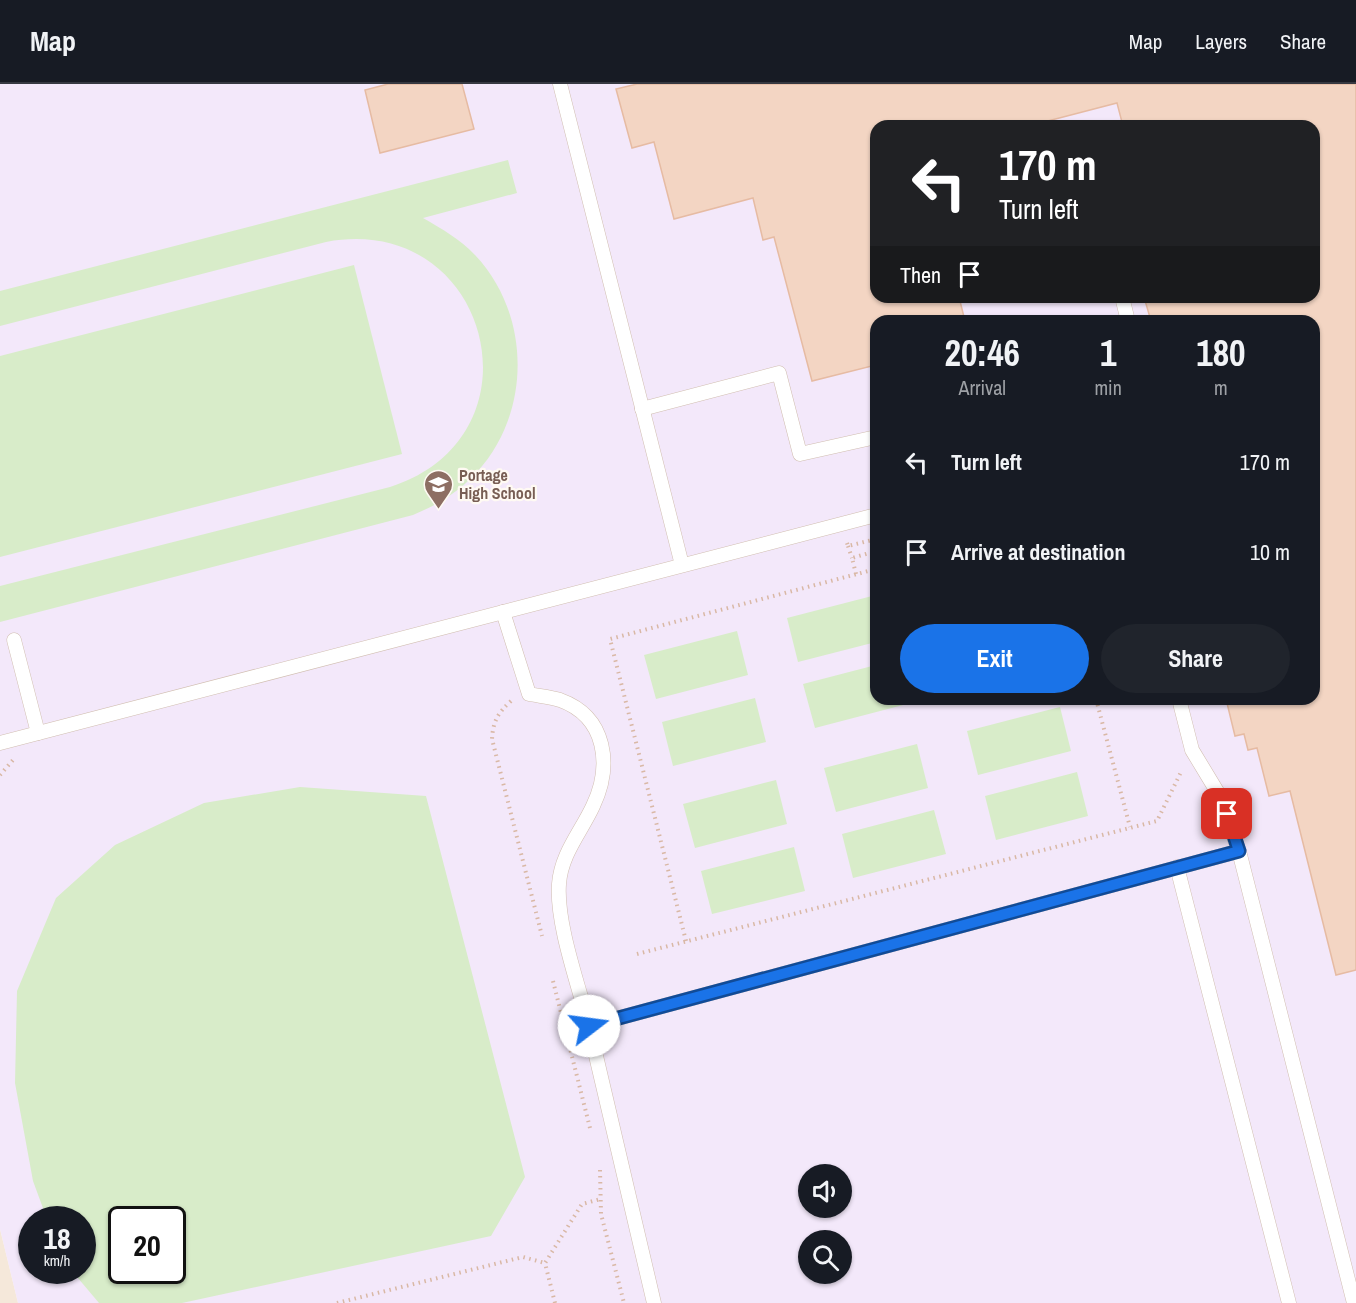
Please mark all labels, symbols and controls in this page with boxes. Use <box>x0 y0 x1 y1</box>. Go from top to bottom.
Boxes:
text: Map <box>30 22 76 60</box>
text: Map <box>1129 27 1162 56</box>
text: Layers <box>1195 27 1247 56</box>
text: Share <box>1280 27 1326 56</box>
text: 170 m <box>999 137 1097 193</box>
icon: left <box>900 144 978 222</box>
text: Turn left <box>999 191 1078 227</box>
icon: arrive <box>953 258 986 291</box>
text: Then <box>900 260 941 290</box>
text: 20:46 <box>944 329 1020 377</box>
text: 1 <box>1100 329 1116 377</box>
text: 180 <box>1196 329 1246 377</box>
text: Arrival <box>959 374 1006 401</box>
text: min <box>1094 374 1122 401</box>
text: m <box>1214 374 1228 401</box>
icon: left <box>900 446 933 479</box>
text: Turn left <box>951 447 1022 477</box>
text: 170 m <box>1240 447 1290 477</box>
place label: Portage High School <box>459 464 536 504</box>
school or university icon: Portage High School <box>422 468 454 510</box>
icon: arrive <box>900 536 933 569</box>
text: Arrive at destination <box>951 537 1125 567</box>
text: 10 m <box>1250 537 1290 567</box>
button: Exit <box>900 624 1089 693</box>
button: Share <box>1101 624 1290 693</box>
pin <box>1201 788 1252 839</box>
icon: arrive <box>1210 797 1243 830</box>
position arrow <box>557 994 621 1058</box>
map controls <box>798 1164 852 1284</box>
button: sound <box>798 1164 852 1218</box>
speed limit sign: 20 <box>108 1206 186 1284</box>
text: 18 <box>43 1218 71 1258</box>
button: search <box>798 1230 852 1284</box>
text: km/h <box>44 1250 70 1271</box>

